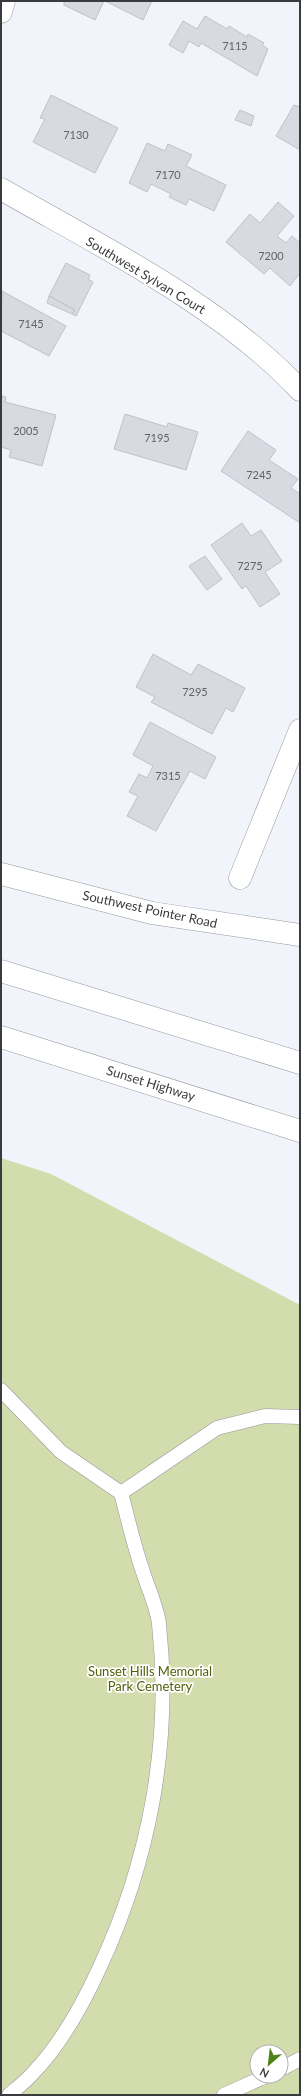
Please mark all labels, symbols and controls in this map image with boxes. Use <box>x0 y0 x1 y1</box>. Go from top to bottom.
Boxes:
house number: 7115 <box>222 39 248 52</box>
house number: 7130 <box>63 128 89 141</box>
house number: 7170 <box>155 168 181 181</box>
street label: Southwest Sylvan Court <box>83 233 209 317</box>
house number: 7200 <box>258 249 284 262</box>
house number: 7145 <box>18 317 44 330</box>
house number: 2005 <box>13 424 39 437</box>
house number: 7195 <box>144 431 170 444</box>
house number: 7245 <box>246 468 272 481</box>
house number: 7275 <box>237 559 263 572</box>
house number: 7295 <box>182 685 208 698</box>
house number: 7315 <box>155 769 181 782</box>
street label: Southwest Pointer Road <box>81 887 219 931</box>
street label: Sunset Highway <box>105 1062 198 1104</box>
park label: Sunset Hills Memorial Park Cemetery <box>88 1663 212 1694</box>
north arrow <box>249 2044 289 2084</box>
text: N <box>257 2066 271 2081</box>

